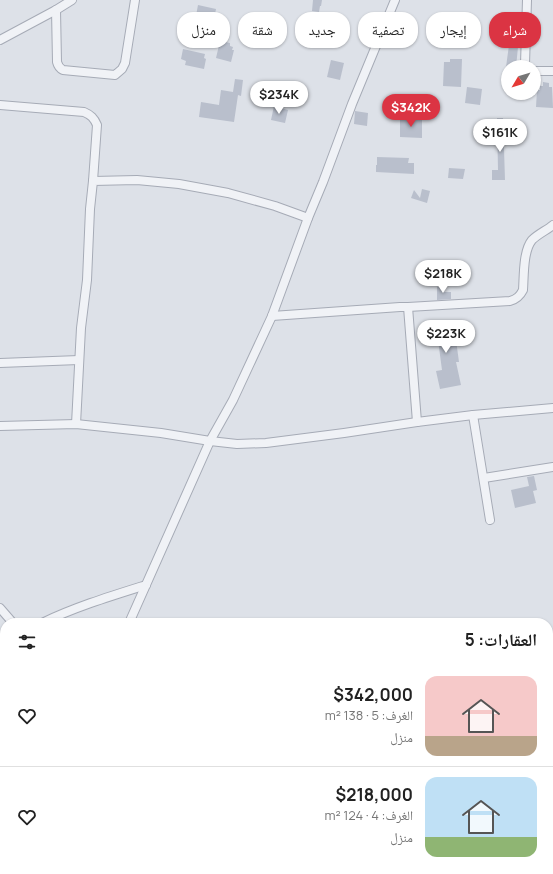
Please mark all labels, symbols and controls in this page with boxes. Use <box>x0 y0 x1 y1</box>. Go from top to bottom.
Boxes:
chip: منزل <box>177 12 230 48</box>
chip: شقة <box>238 12 287 48</box>
chip: جديد <box>295 12 350 48</box>
chip: تصفية <box>358 12 418 48</box>
chip: إيجار <box>426 12 481 48</box>
chip: شراء <box>489 12 541 48</box>
north arrow <box>501 60 541 100</box>
map controls <box>501 60 541 100</box>
pin: $234K <box>251 81 307 115</box>
text: $234K <box>259 85 299 103</box>
pin: $342K <box>383 94 439 128</box>
text: $342K <box>391 98 431 116</box>
pin: $161K <box>472 119 528 153</box>
text: $161K <box>482 123 518 141</box>
pin: $218K <box>415 260 471 294</box>
text: $218K <box>424 264 462 282</box>
pin: $223K <box>418 320 474 354</box>
text: $223K <box>426 324 466 342</box>
text: العقارات: 5 <box>465 628 537 651</box>
icon: filters <box>16 631 38 653</box>
text: $342,000 <box>333 683 413 706</box>
icon: home <box>457 692 505 740</box>
icon: heart <box>16 705 38 727</box>
text: الغرف: 5 · 138 m² <box>325 706 413 724</box>
text: منزل <box>390 728 413 746</box>
text: $218,000 <box>336 783 413 806</box>
icon: home <box>457 793 505 841</box>
icon: heart <box>16 806 38 828</box>
text: الغرف: 4 · 124 m² <box>324 806 413 824</box>
text: منزل <box>390 828 413 846</box>

